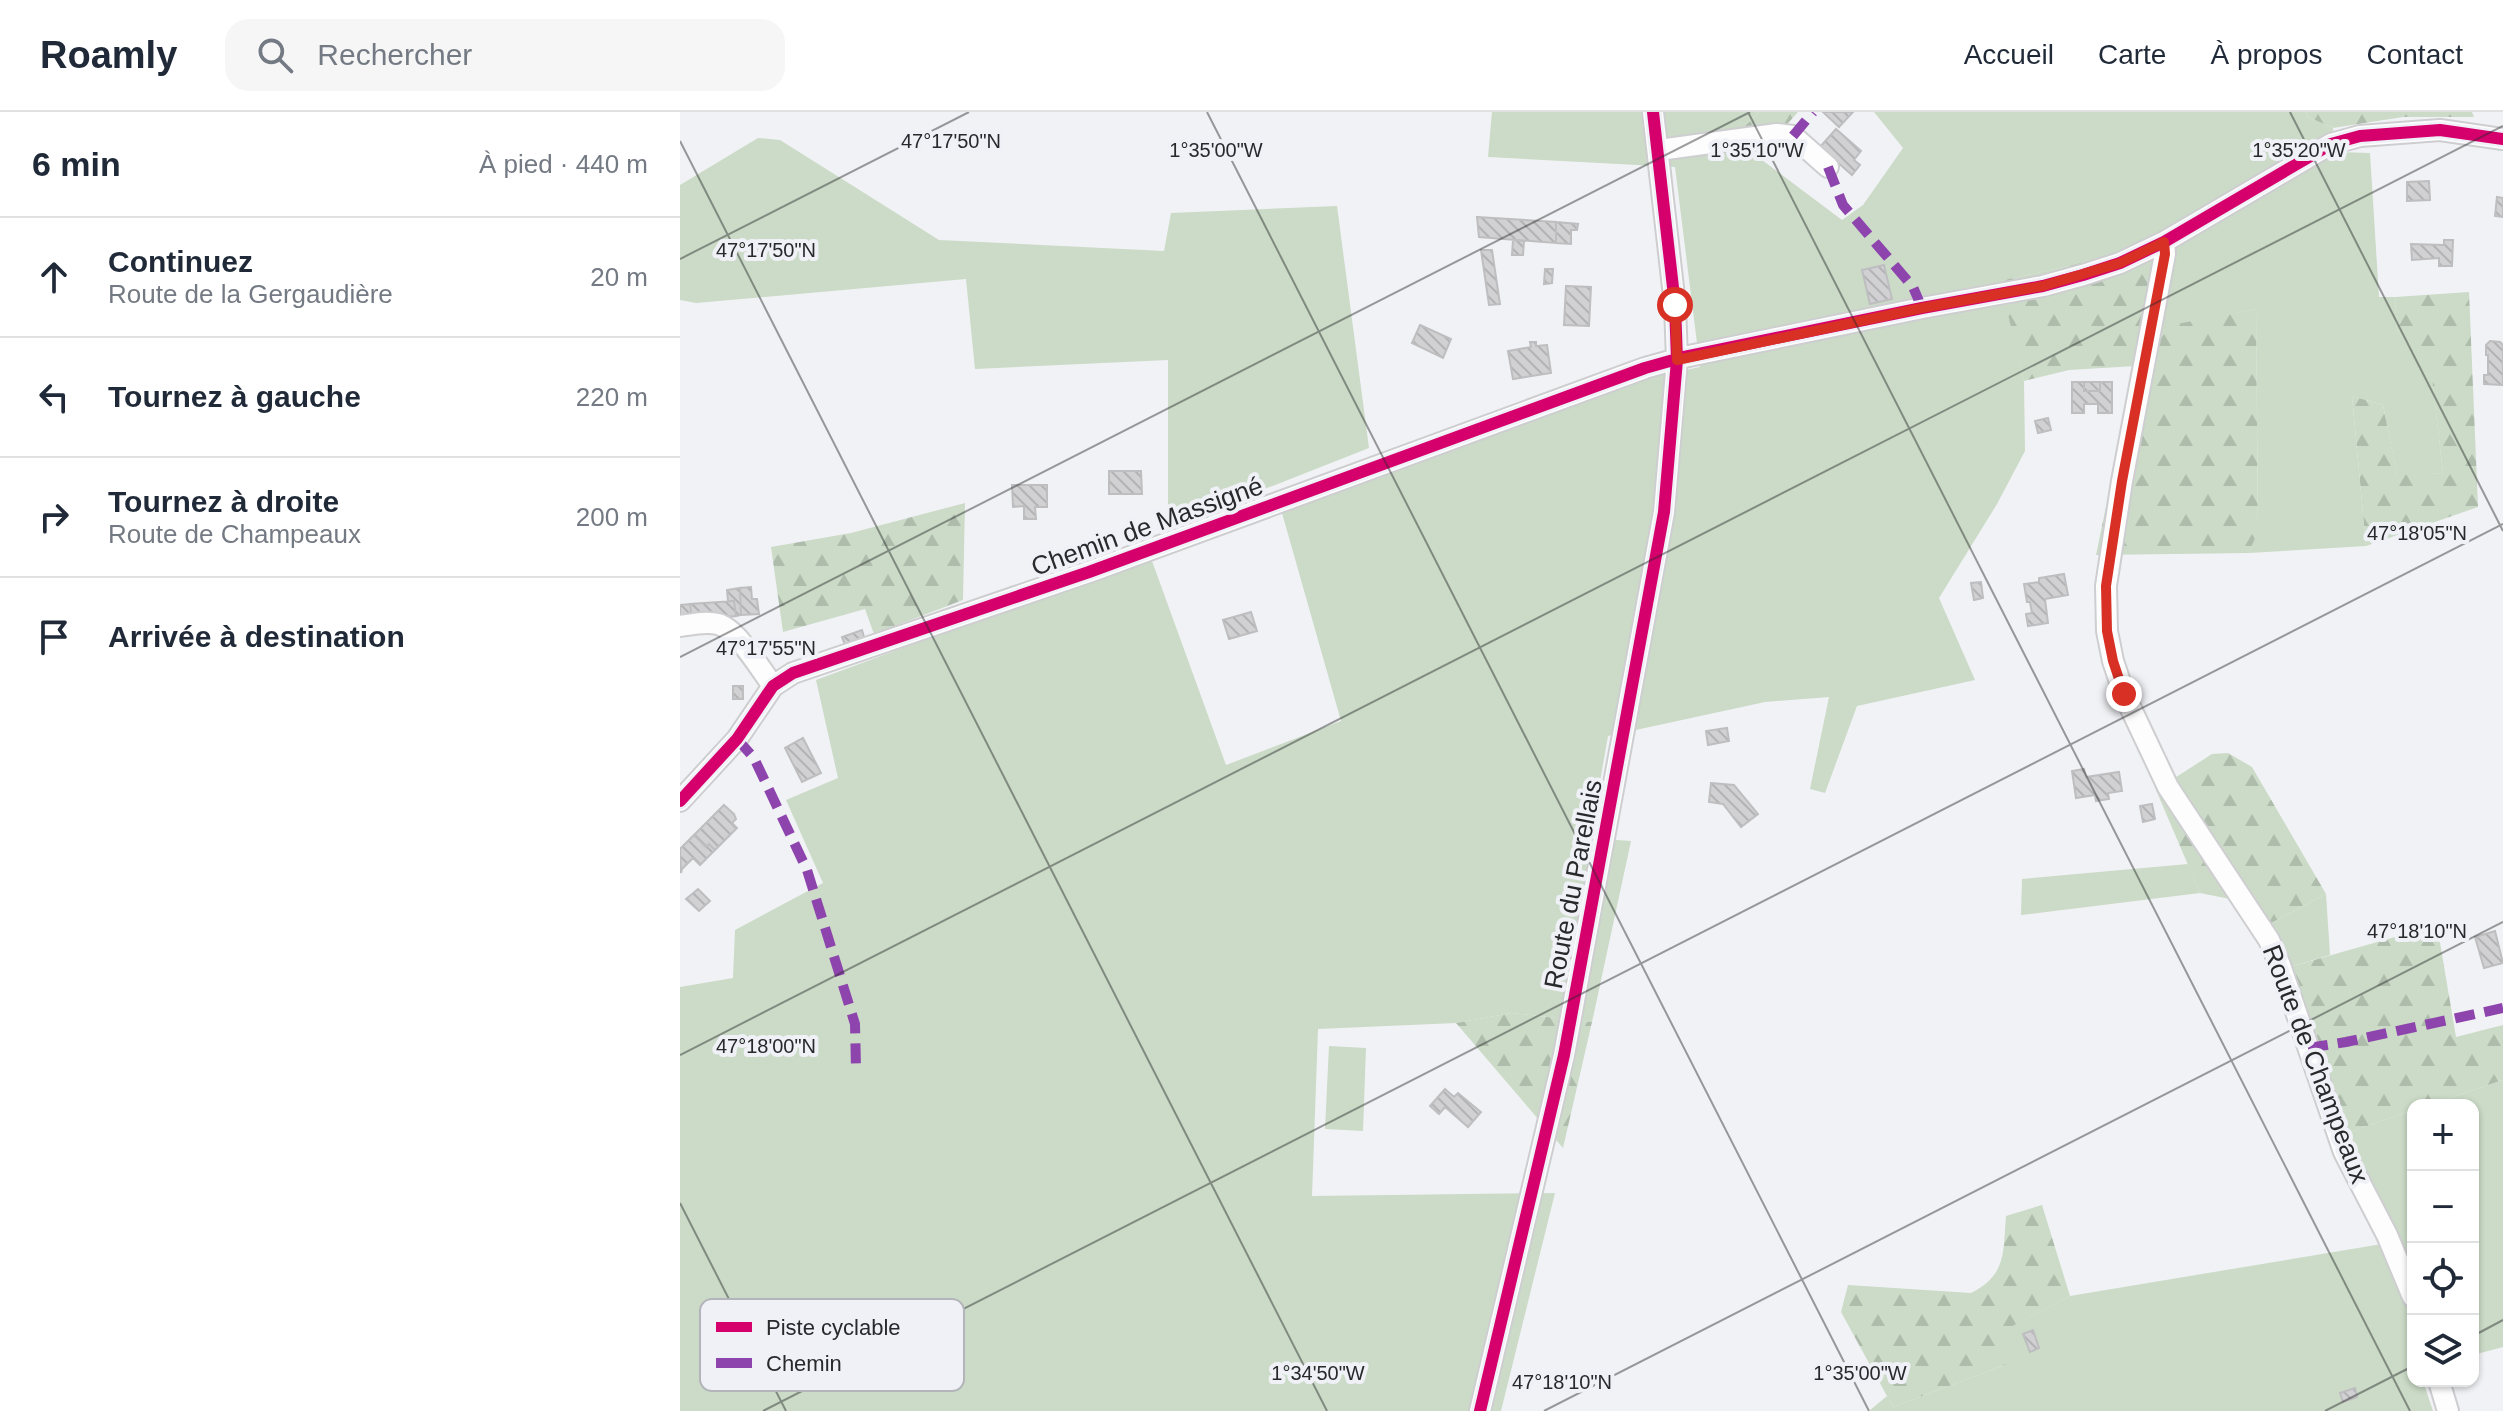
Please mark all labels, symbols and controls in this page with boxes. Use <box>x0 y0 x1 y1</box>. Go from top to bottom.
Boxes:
search box <box>225 19 785 91</box>
icon: search <box>253 33 297 77</box>
text: Roamly <box>40 34 177 76</box>
text: Rechercher <box>317 38 472 71</box>
text: Accueil <box>1964 39 2054 70</box>
text: Carte <box>2098 39 2166 70</box>
text: À propos <box>2210 39 2323 70</box>
text: Contact <box>2367 39 2463 70</box>
text: 47°17'50"N <box>901 130 1001 152</box>
text: 1°35'00"W <box>1169 139 1263 161</box>
text: 1°35'10"W <box>1710 139 1804 161</box>
text: 1°35'20"W <box>2252 139 2346 161</box>
text: 6 min <box>32 145 121 183</box>
text: À pied · 440 m <box>479 149 648 179</box>
text: 47°17'50"N <box>716 239 816 261</box>
text: Continuez <box>108 245 253 278</box>
icon: ahead <box>32 255 76 299</box>
text: 20 m <box>590 262 648 292</box>
text: Route de la Gergaudière <box>108 279 393 309</box>
route start <box>1657 287 1693 323</box>
icon: left <box>32 375 76 419</box>
text: Tournez à gauche <box>108 380 361 413</box>
text: 220 m <box>576 382 648 412</box>
street label: Chemin de Massigné <box>1027 470 1267 582</box>
text: Tournez à droite <box>108 485 339 518</box>
icon: right <box>32 495 76 539</box>
text: 200 m <box>576 502 648 532</box>
text: Route de Champeaux <box>108 519 361 549</box>
text: 47°18'05"N <box>2367 522 2467 544</box>
icon: arrive <box>32 615 76 659</box>
text: Arrivée à destination <box>108 620 405 653</box>
text: 47°17'55"N <box>716 637 816 659</box>
route end <box>2106 676 2142 712</box>
street label: Route du Parellais <box>1538 777 1608 991</box>
text: 47°18'10"N <box>2367 920 2467 942</box>
street label: Route de Champeaux <box>2257 941 2375 1187</box>
text: 47°18'00"N <box>716 1035 816 1057</box>
map controls <box>2407 1099 2479 1387</box>
button: + <box>2407 1099 2479 1171</box>
button: − <box>2407 1171 2479 1243</box>
button: locate <box>2407 1243 2479 1315</box>
legend <box>700 1299 964 1391</box>
text: Piste cyclable <box>766 1315 901 1340</box>
button: layers <box>2407 1315 2479 1387</box>
text: Chemin <box>766 1351 842 1376</box>
text: 1°34'50"W <box>1271 1362 1365 1384</box>
text: 1°35'00"W <box>1813 1362 1907 1384</box>
text: 47°18'10"N <box>1512 1371 1612 1393</box>

